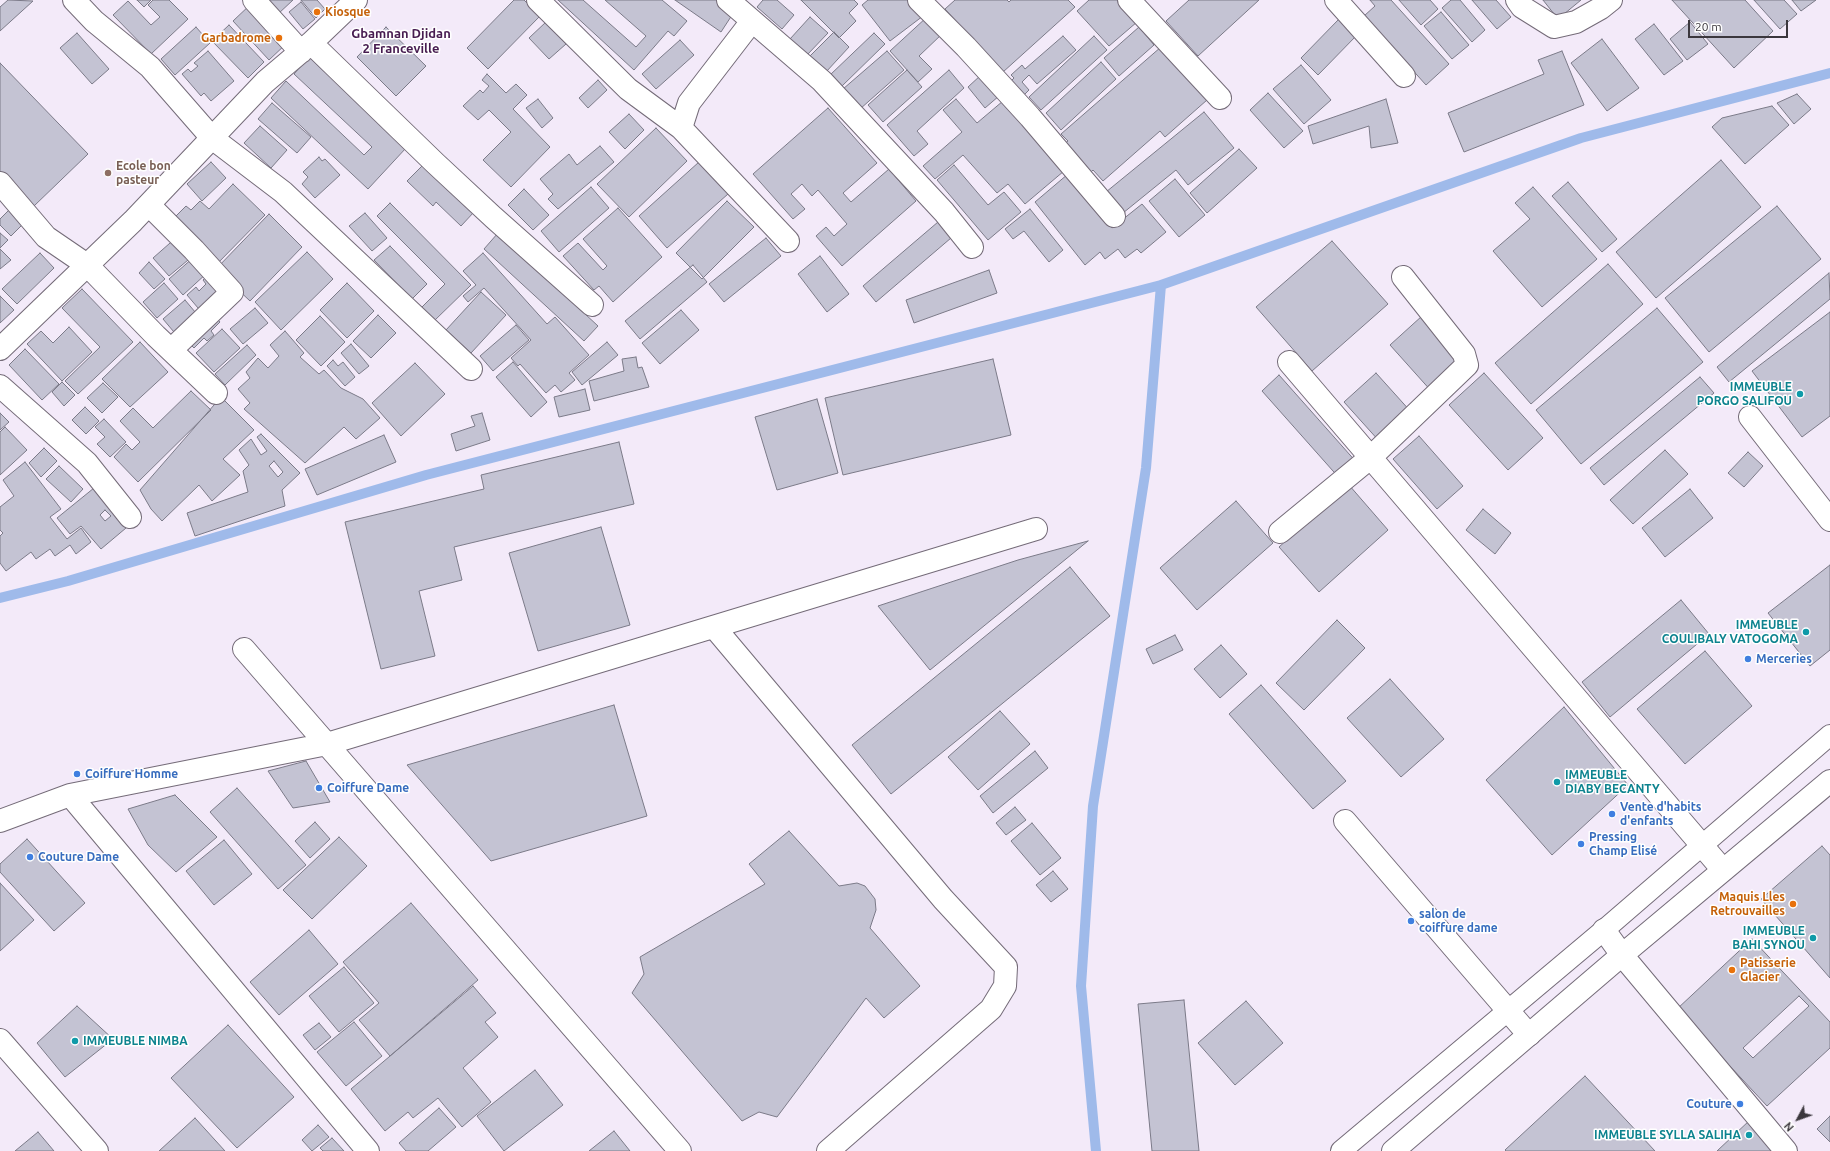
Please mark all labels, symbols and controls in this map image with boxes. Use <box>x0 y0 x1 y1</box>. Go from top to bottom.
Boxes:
place label: Kiosque <box>325 5 370 19</box>
marker: Kiosque <box>312 7 322 17</box>
scale bar <box>1690 12 1790 38</box>
text: 20 m <box>1695 20 1722 33</box>
district label: Gbamnan Djidan 2 Franceville <box>351 26 451 57</box>
place label: Garbadrome <box>201 31 271 45</box>
marker: Garbadrome <box>274 33 284 43</box>
place label: Ecole bon pasteur <box>116 159 171 187</box>
marker: Ecole bon pasteur <box>103 168 113 178</box>
place label: IMMEUBLE PORGO SALIFOU <box>1697 380 1792 408</box>
marker: IMMEUBLE PORGO SALIFOU <box>1795 389 1805 399</box>
place label: IMMEUBLE COULIBALY VATOGOMA <box>1662 618 1798 646</box>
marker: IMMEUBLE COULIBALY VATOGOMA <box>1801 627 1811 637</box>
place label: Merceries <box>1756 652 1812 666</box>
marker: Merceries <box>1743 654 1753 664</box>
place label: Coiffure Homme <box>85 767 178 781</box>
place label: IMMEUBLE DIABY BECANTY <box>1565 768 1660 796</box>
marker: Coiffure Homme <box>72 769 82 779</box>
marker: IMMEUBLE DIABY BECANTY <box>1552 777 1562 787</box>
place label: Coiffure Dame <box>327 781 409 795</box>
marker: Coiffure Dame <box>314 783 324 793</box>
place label: Vente d'habits d'enfants <box>1620 800 1702 828</box>
marker: Vente d'habits d'enfants <box>1607 809 1617 819</box>
place label: Pressing Champ Elisé <box>1589 830 1657 858</box>
marker: Pressing Champ Elisé <box>1576 839 1586 849</box>
place label: Couture Dame <box>38 850 119 864</box>
marker: Couture Dame <box>25 852 35 862</box>
place label: Maquis Lles Retrouvailles <box>1710 890 1785 918</box>
marker: Maquis Lles Retrouvailles <box>1788 899 1798 909</box>
place label: salon de coiffure dame <box>1419 907 1498 935</box>
marker: salon de coiffure dame <box>1406 916 1416 926</box>
place label: IMMEUBLE BAHI SYNOU <box>1732 924 1805 952</box>
marker: IMMEUBLE BAHI SYNOU <box>1808 933 1818 943</box>
place label: Patisserie Glacier <box>1740 956 1796 984</box>
marker: Patisserie Glacier <box>1727 965 1737 975</box>
place label: IMMEUBLE NIMBA <box>83 1034 188 1048</box>
marker: IMMEUBLE NIMBA <box>70 1036 80 1046</box>
place label: Couture <box>1686 1097 1732 1111</box>
marker: Couture <box>1735 1099 1745 1109</box>
north arrow <box>1778 1099 1818 1139</box>
text: N <box>1782 1120 1796 1134</box>
place label: IMMEUBLE SYLLA SALIHA <box>1594 1128 1741 1142</box>
marker: IMMEUBLE SYLLA SALIHA <box>1744 1130 1754 1140</box>

